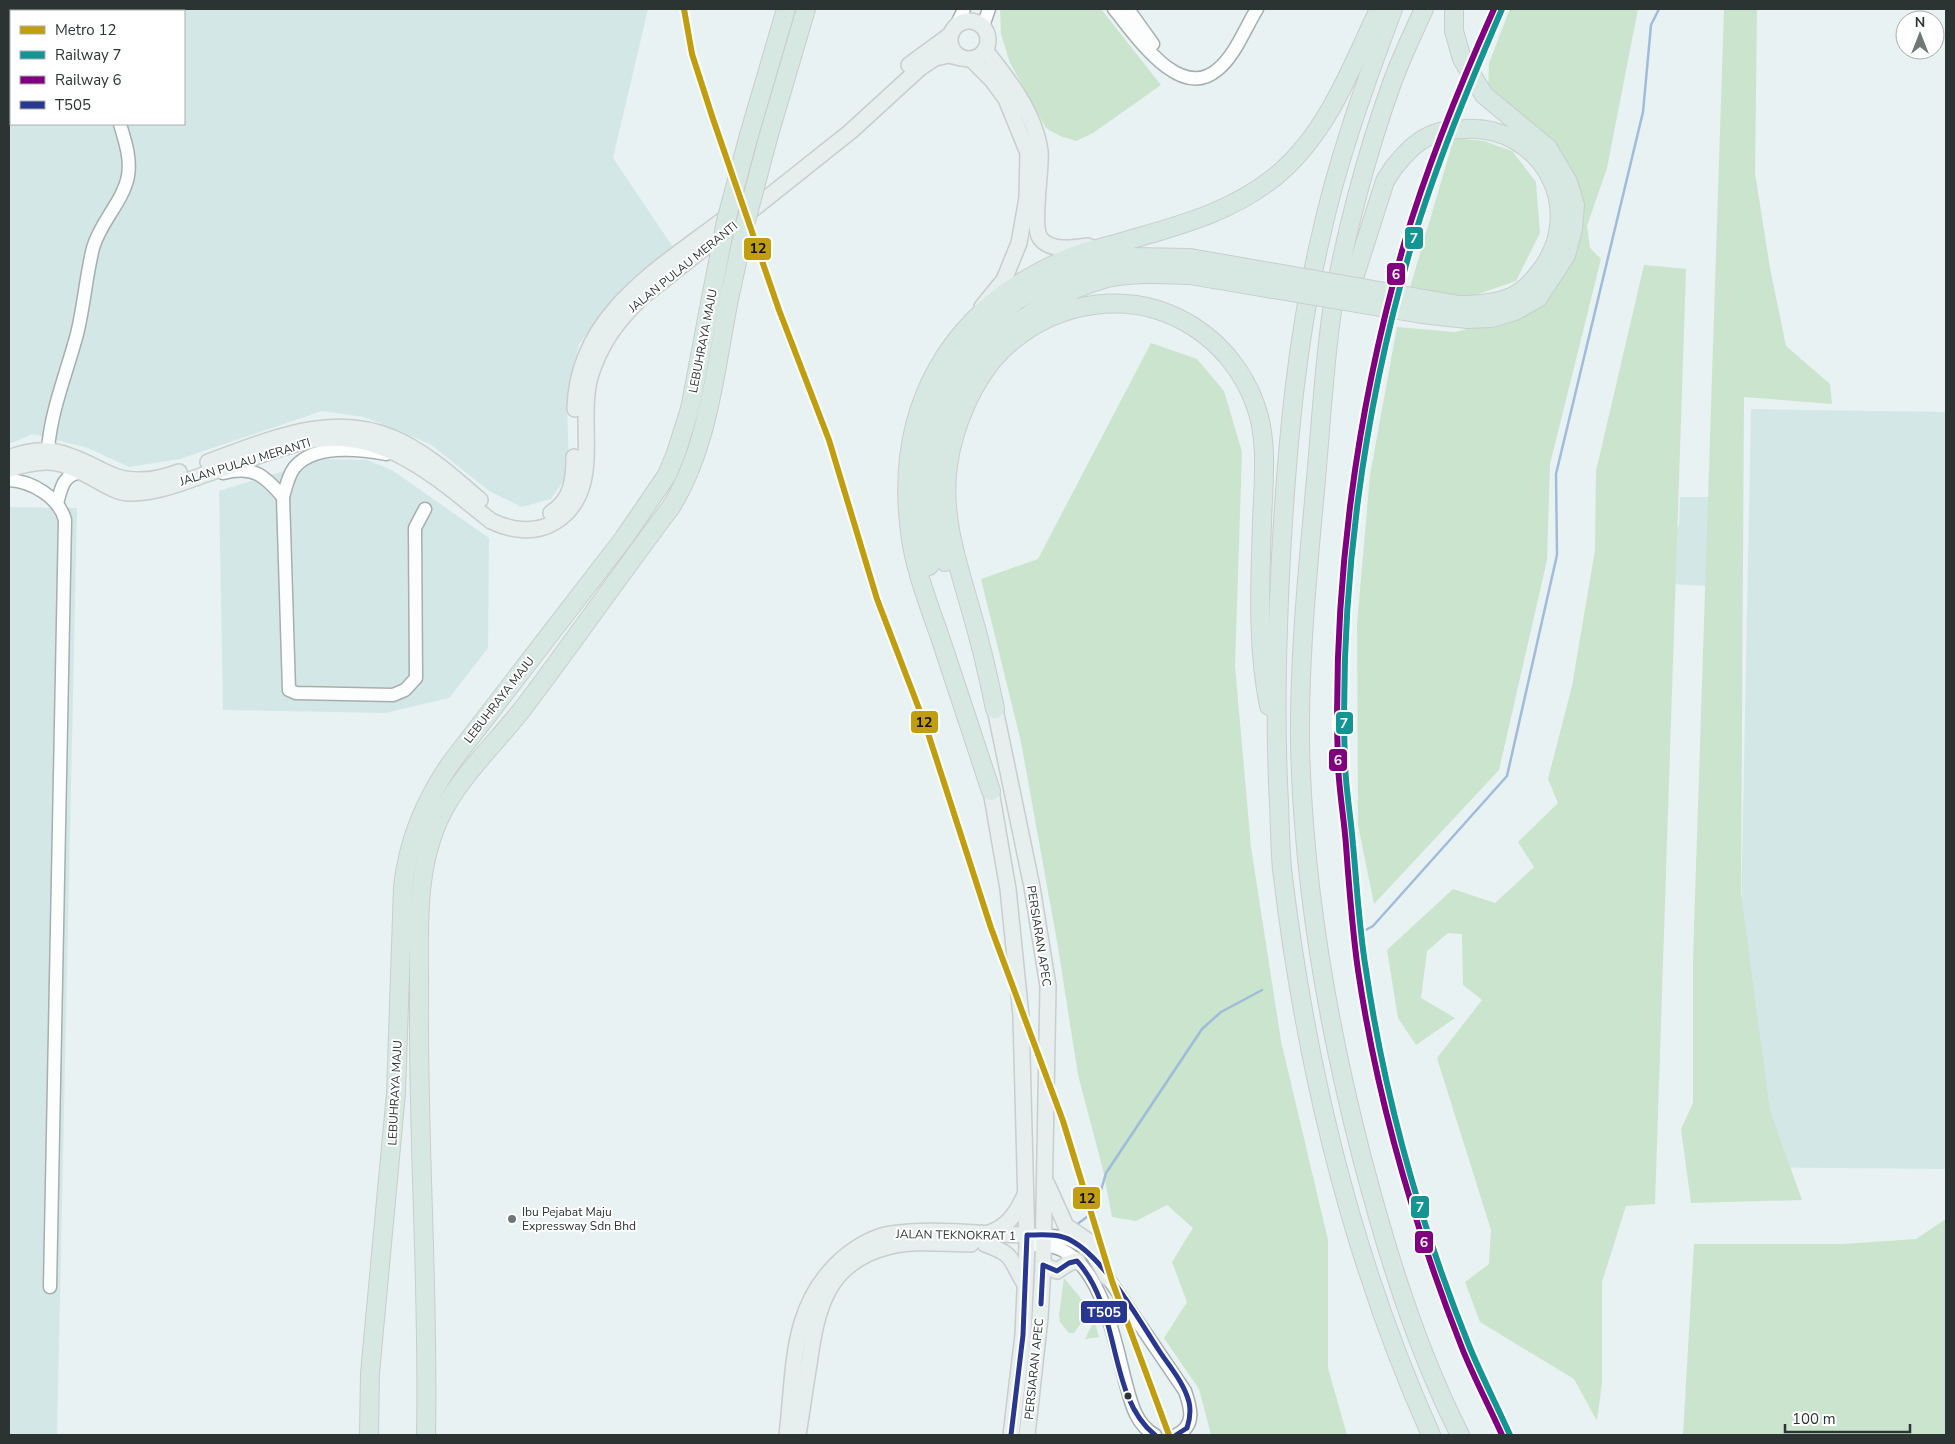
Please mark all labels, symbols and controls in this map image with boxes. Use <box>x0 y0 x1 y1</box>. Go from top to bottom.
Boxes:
legend <box>10 10 185 125</box>
north arrow <box>1895 10 1945 60</box>
text: N <box>1915 13 1925 32</box>
text: Metro 12 <box>55 20 117 40</box>
text: Railway 7 <box>55 45 122 65</box>
text: Railway 6 <box>55 70 122 90</box>
text: T505 <box>55 95 91 115</box>
street label: JALAN PULAU MERANTI <box>624 218 741 317</box>
line badge: 7 <box>1404 226 1424 250</box>
text: 7 <box>1410 229 1418 248</box>
line badge: 12 <box>743 237 772 261</box>
text: 12 <box>750 239 766 258</box>
line badge: 6 <box>1386 262 1406 286</box>
text: 6 <box>1392 265 1400 284</box>
street label: LEBUHRAYA MAJU <box>685 288 721 394</box>
street label: JALAN PULAU MERANTI <box>177 434 312 490</box>
street label: LEBUHRAYA MAJU <box>460 654 538 746</box>
line badge: 12 <box>910 710 939 734</box>
line badge: 7 <box>1335 711 1354 735</box>
text: 12 <box>916 713 932 732</box>
text: 7 <box>1340 714 1348 733</box>
line badge: 6 <box>1328 748 1348 772</box>
text: 6 <box>1334 751 1342 770</box>
street label: PERSIARAN APEC <box>1023 884 1055 988</box>
street label: LEBUHRAYA MAJU <box>384 1040 406 1146</box>
line badge: 12 <box>1072 1186 1101 1210</box>
text: 12 <box>1079 1189 1095 1208</box>
line badge: 7 <box>1410 1195 1430 1219</box>
text: 7 <box>1416 1198 1424 1217</box>
place label: Ibu Pejabat Maju Expressway Sdn Bhd <box>522 1204 636 1234</box>
marker: Ibu Pejabat Maju Expressway Sdn Bhd <box>506 1213 518 1225</box>
street label: JALAN TEKNOKRAT 1 <box>895 1226 1016 1244</box>
line badge: 6 <box>1414 1230 1434 1254</box>
text: 6 <box>1420 1233 1428 1252</box>
line badge: T505 <box>1080 1300 1128 1324</box>
text: T505 <box>1087 1303 1121 1322</box>
street label: PERSIARAN APEC <box>1021 1318 1047 1420</box>
unlabelled marker <box>1123 1391 1133 1401</box>
scale bar <box>1785 1402 1910 1434</box>
text: 100 m <box>1792 1409 1836 1429</box>

